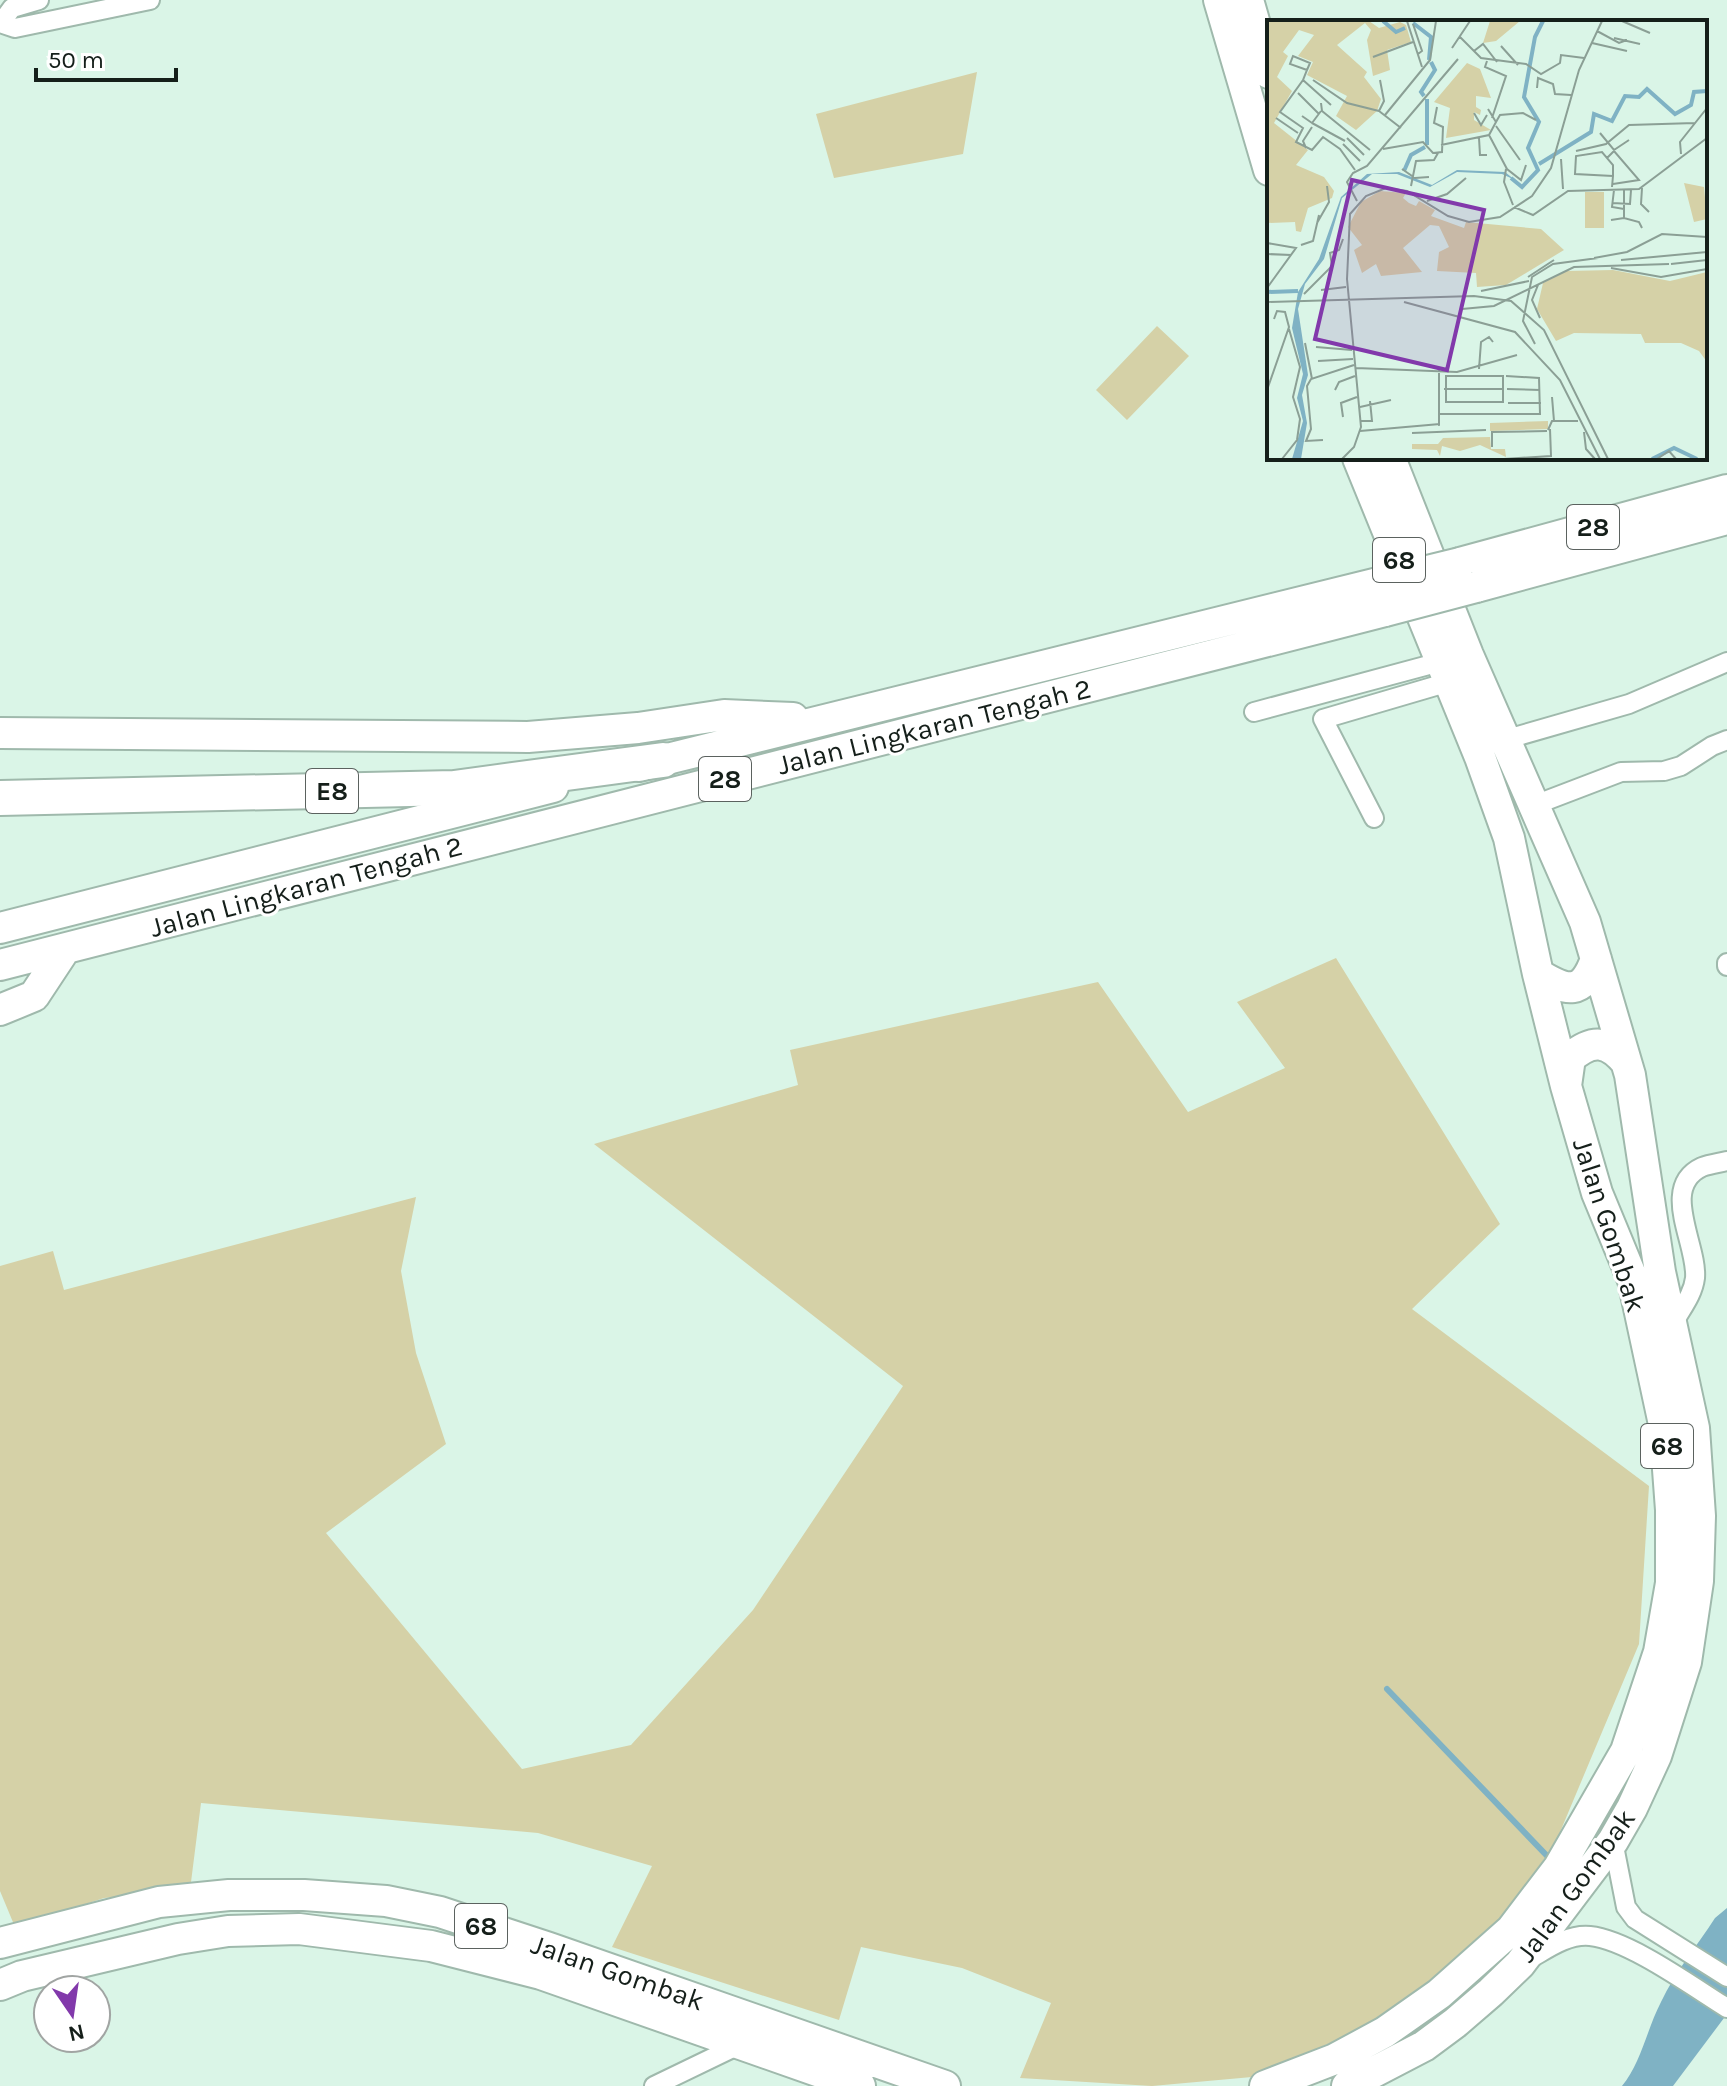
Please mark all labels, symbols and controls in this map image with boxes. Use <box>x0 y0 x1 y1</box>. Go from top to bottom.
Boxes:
inset map <box>1267 20 1707 460</box>
scale bar <box>36 32 176 82</box>
text: 50 m <box>48 46 104 74</box>
road number: 28 <box>1567 505 1619 549</box>
road number: 68 <box>1373 538 1425 582</box>
street label: Jalan Lingkaran Tengah 2 <box>774 672 1094 781</box>
road number: 28 <box>699 757 751 801</box>
road number: E8 <box>306 769 358 813</box>
street label: Jalan Lingkaran Tengah 2 <box>146 829 466 944</box>
street label: Jalan Gombak <box>1566 1134 1653 1316</box>
road number: 68 <box>1641 1424 1693 1468</box>
street label: Jalan Gombak <box>1509 1802 1642 1968</box>
road number: 68 <box>455 1904 507 1948</box>
street label: Jalan Gombak <box>527 1927 709 2018</box>
north arrow <box>32 1974 112 2054</box>
text: N <box>66 2018 87 2047</box>

